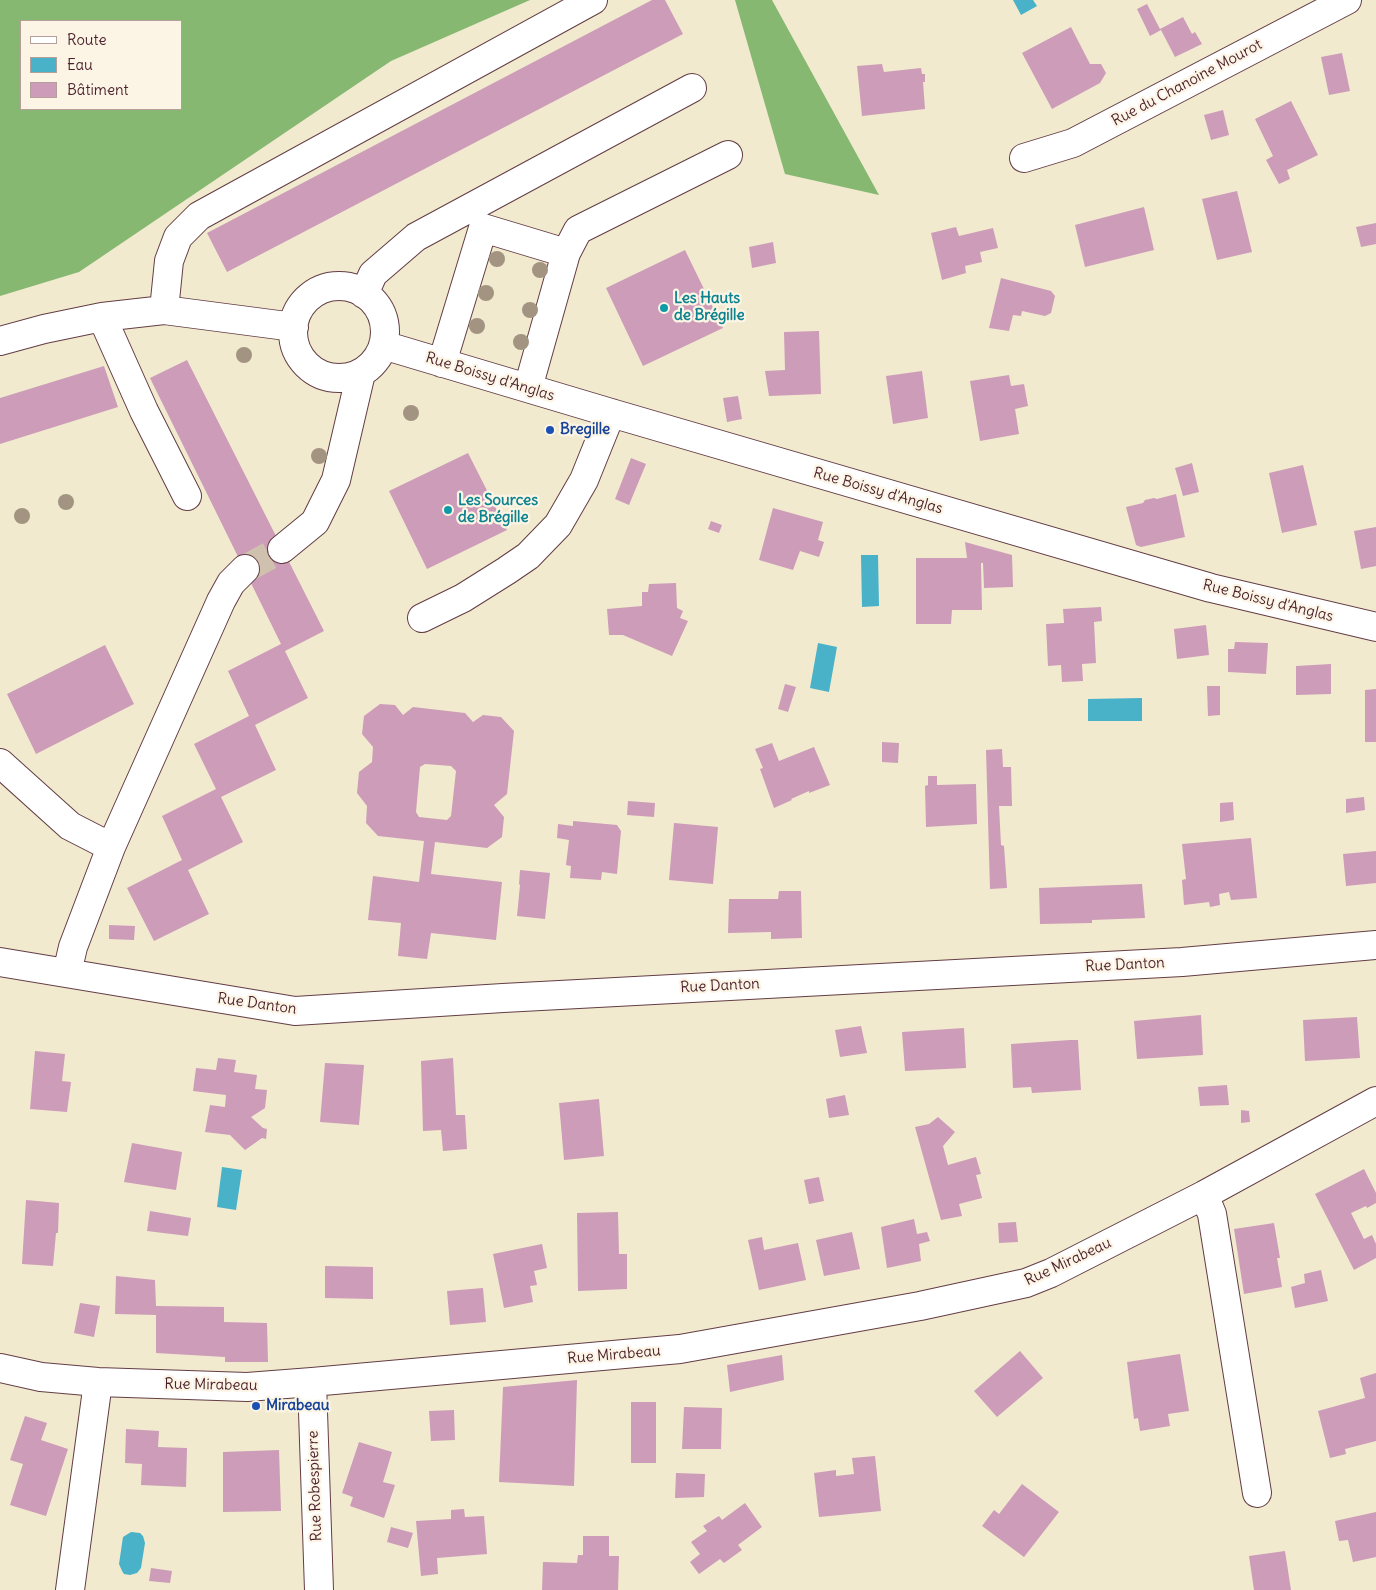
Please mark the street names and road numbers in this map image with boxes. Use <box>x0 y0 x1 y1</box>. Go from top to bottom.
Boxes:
street label: Rue du Chanoine Mourot <box>1109 36 1265 130</box>
street label: Rue Boissy d'Anglas <box>423 349 557 405</box>
street label: Rue Boissy d'Anglas <box>811 464 945 518</box>
street label: Rue Boissy d'Anglas <box>1201 576 1335 626</box>
street label: Rue Danton <box>1085 954 1165 976</box>
street label: Rue Danton <box>680 975 760 997</box>
street label: Rue Danton <box>216 990 298 1018</box>
street label: Rue Mirabeau <box>1022 1234 1114 1290</box>
street label: Rue Mirabeau <box>567 1342 661 1368</box>
street label: Rue Mirabeau <box>164 1375 258 1395</box>
street label: Rue Robespierre <box>304 1430 326 1542</box>

